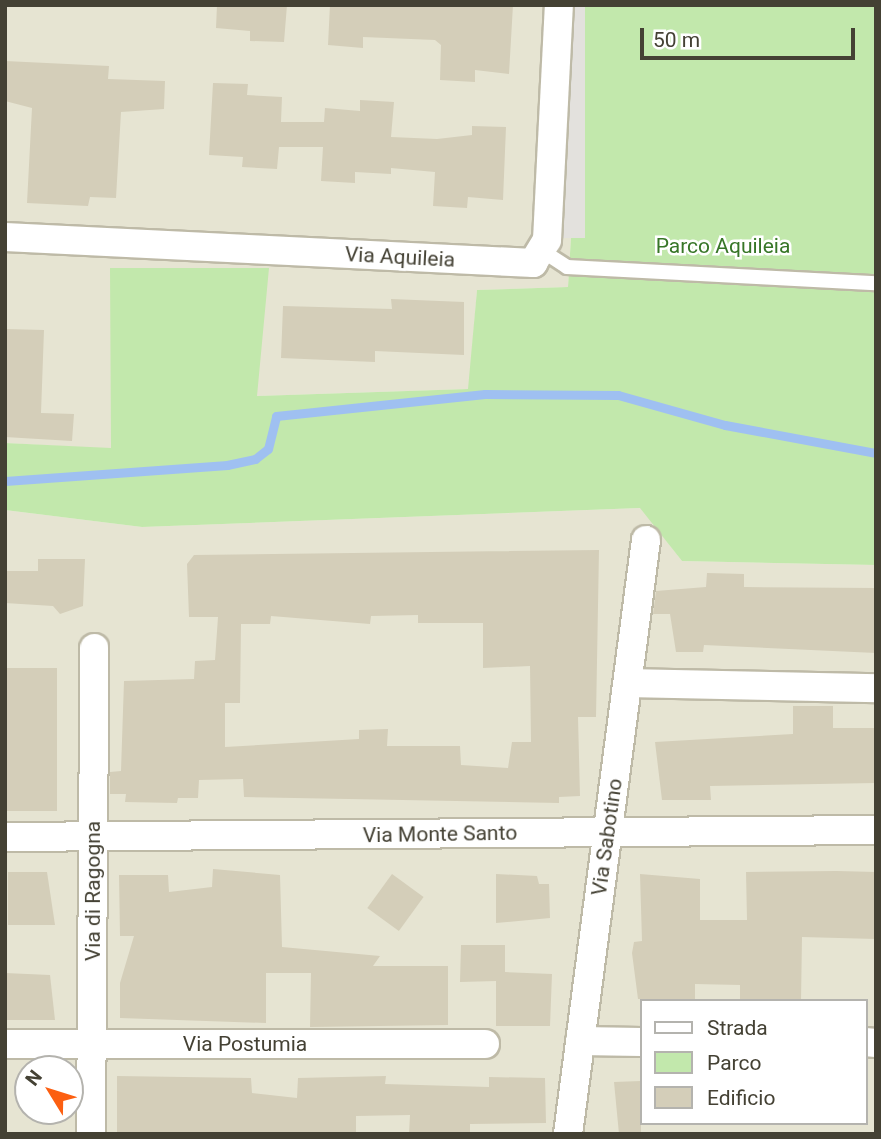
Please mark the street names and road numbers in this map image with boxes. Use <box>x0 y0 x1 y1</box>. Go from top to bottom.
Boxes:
street label: Via Aquileia <box>344 242 456 272</box>
street label: Via Sabotino <box>586 777 628 897</box>
street label: Via Monte Santo <box>363 820 517 848</box>
street label: Via di Ragogna <box>80 821 106 961</box>
street label: Via Postumia <box>183 1031 307 1057</box>

